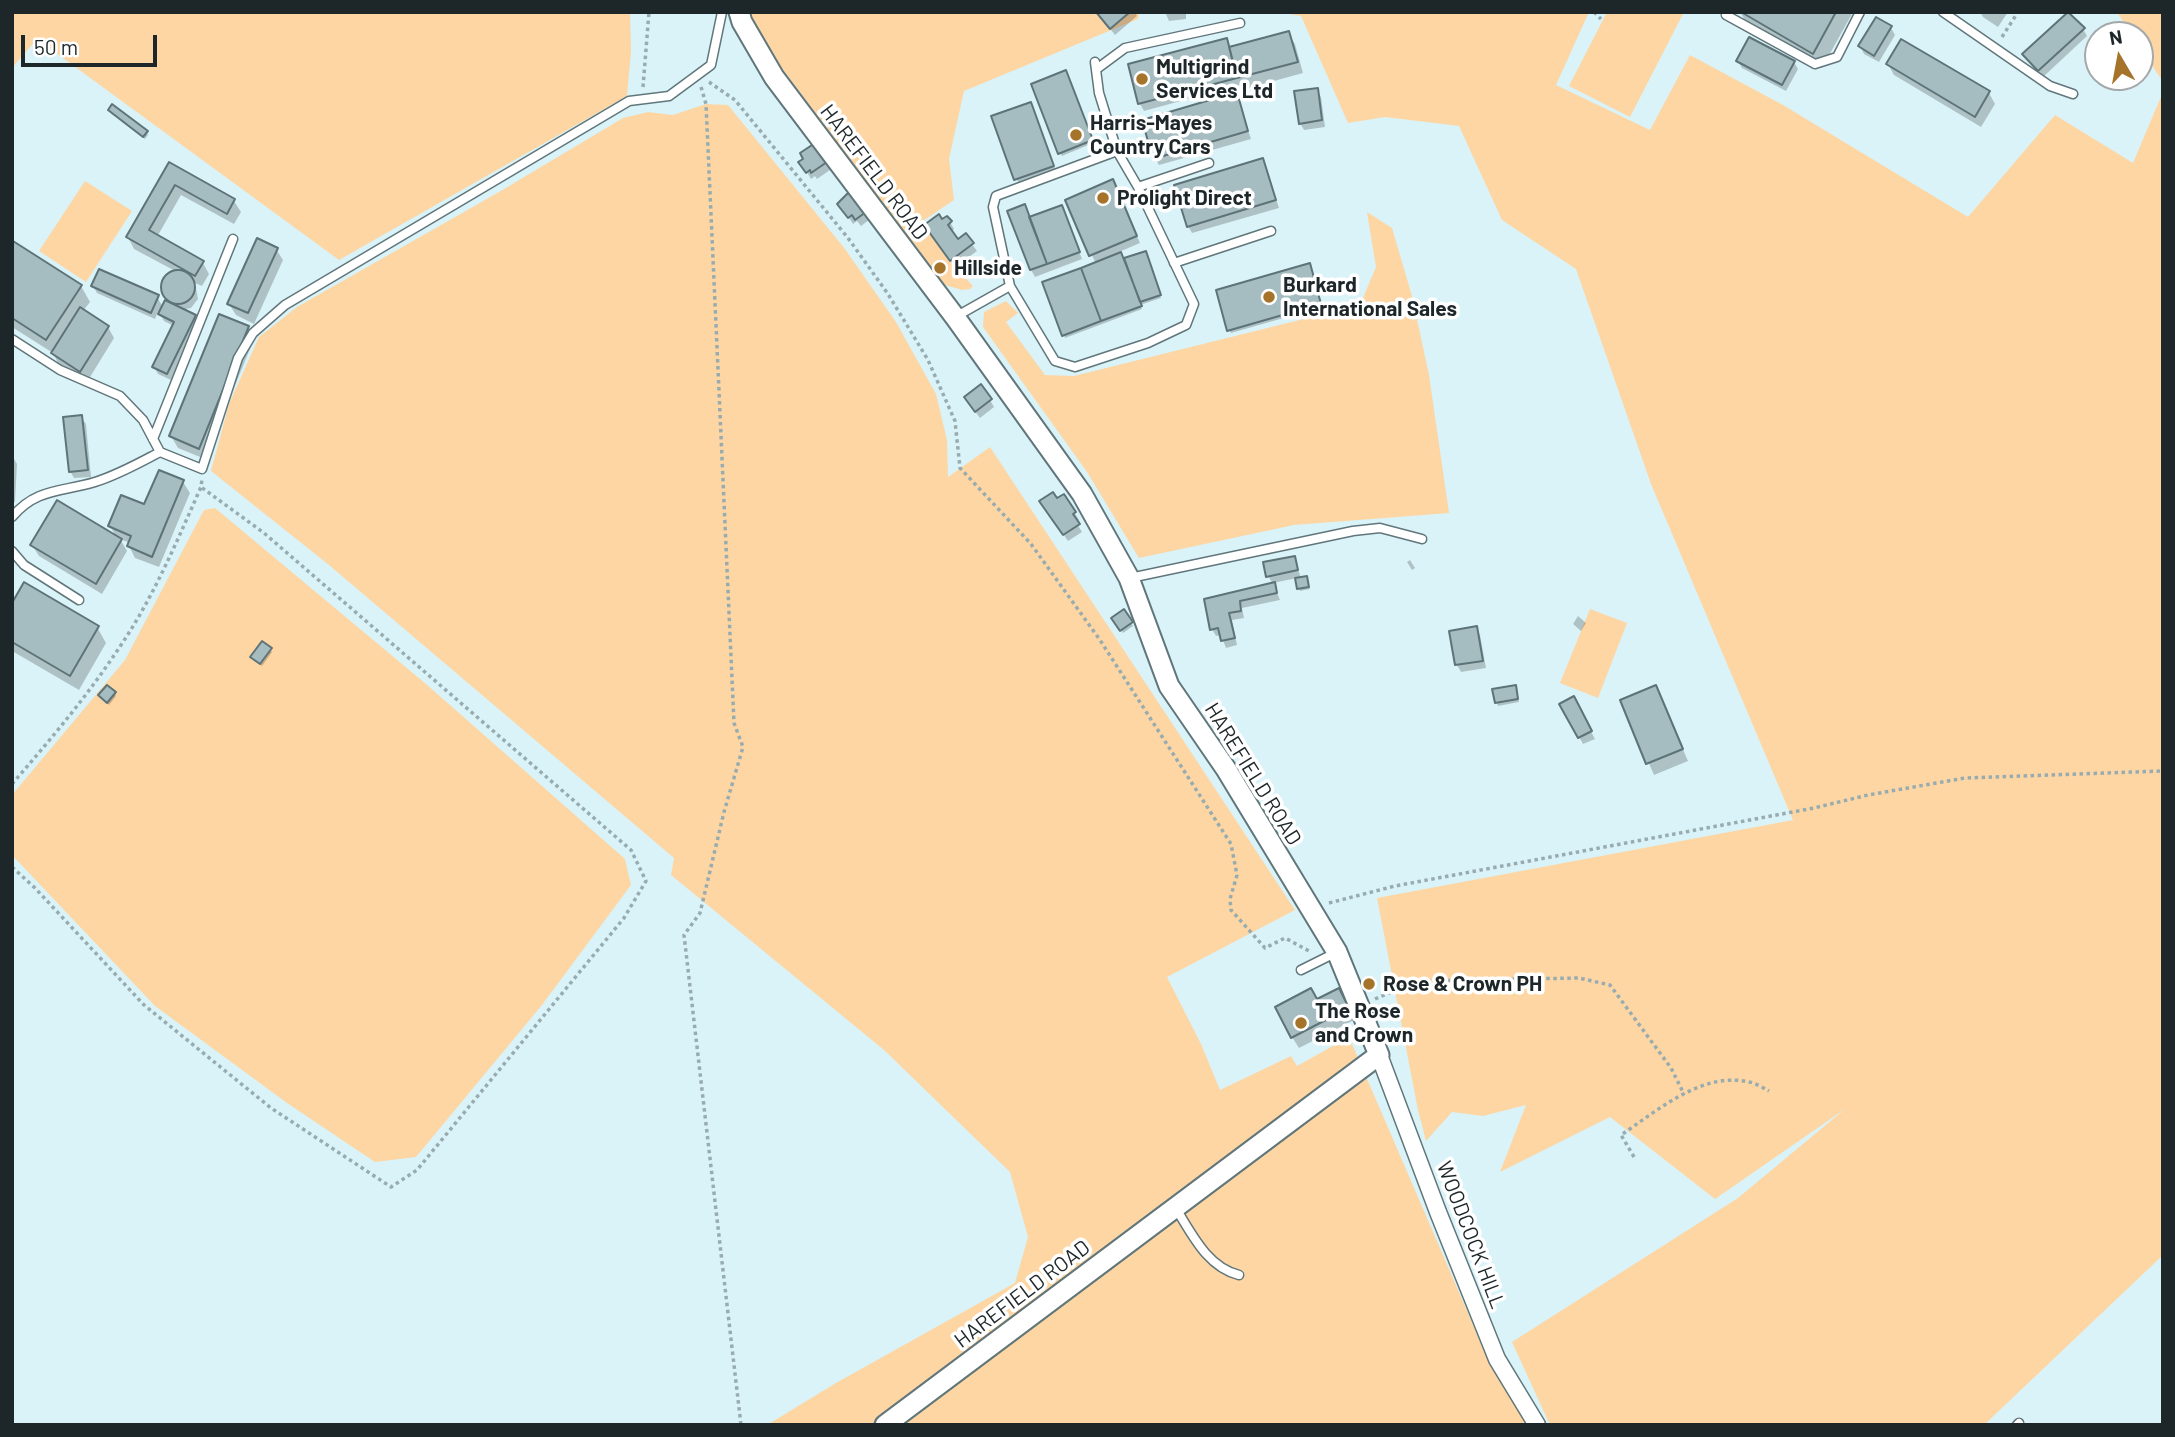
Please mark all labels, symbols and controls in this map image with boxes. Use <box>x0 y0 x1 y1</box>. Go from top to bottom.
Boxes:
scale bar <box>24 21 161 65</box>
north arrow <box>2084 21 2154 91</box>
text: N <box>2107 24 2124 49</box>
text: 50 m <box>34 34 78 59</box>
place label: Multigrind Services Ltd <box>1156 54 1273 104</box>
marker: Multigrind Services Ltd <box>1134 71 1150 87</box>
street label: HAREFIELD ROAD <box>815 99 933 245</box>
place label: Harris-Mayes Country Cars <box>1090 110 1212 160</box>
marker: Harris-Mayes Country Cars <box>1068 127 1084 143</box>
place label: Prolight Direct <box>1117 185 1252 211</box>
marker: Prolight Direct <box>1095 190 1111 206</box>
place label: Hillside <box>954 255 1022 281</box>
marker: Hillside <box>932 260 948 276</box>
place label: Burkard International Sales <box>1283 272 1457 322</box>
marker: Burkard International Sales <box>1261 289 1277 305</box>
street label: HAREFIELD ROAD <box>1199 698 1307 850</box>
place label: Rose & Crown PH <box>1383 971 1542 997</box>
marker: Rose & Crown PH <box>1361 976 1377 992</box>
place label: The Rose and Crown <box>1315 998 1413 1048</box>
marker: The Rose and Crown <box>1293 1015 1309 1031</box>
street label: WOODCOCK HILL <box>1431 1158 1511 1312</box>
street label: HAREFIELD ROAD <box>949 1235 1095 1353</box>

